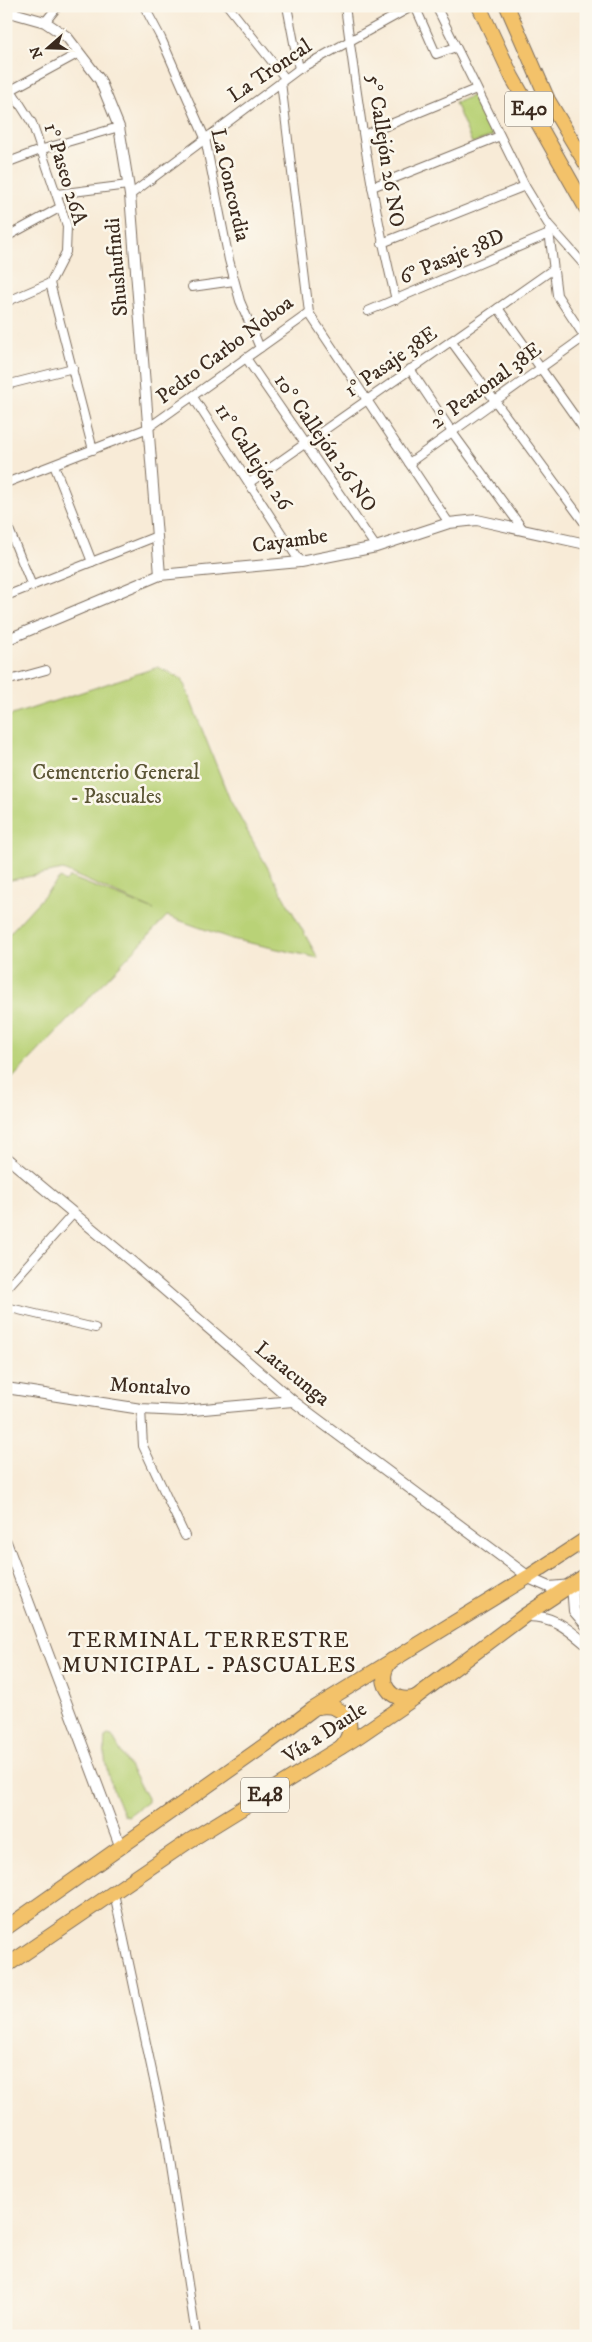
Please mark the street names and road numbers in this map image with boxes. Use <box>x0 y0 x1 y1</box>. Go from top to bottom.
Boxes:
street label: La Troncal <box>223 33 317 108</box>
street label: 5° Callejón 26 NO <box>360 73 410 229</box>
road number: E40 <box>505 92 553 126</box>
street label: 1° Paseo 26A <box>37 120 93 229</box>
street label: La Concordia <box>204 126 256 244</box>
street label: Shushufindi <box>100 217 134 317</box>
street label: 6° Pasaje 38D <box>396 223 508 291</box>
street label: Pedro Carbo Noboa <box>151 290 299 410</box>
street label: 1° Pasaje 38E <box>340 320 443 403</box>
street label: 2° Peatonal 38E <box>425 337 547 435</box>
street label: 10° Callejón 26 NO <box>268 369 382 517</box>
street label: 11° Callejón 26 <box>209 398 298 516</box>
street label: Cayambe <box>251 523 330 559</box>
street label: Latacunga <box>249 1336 335 1412</box>
street label: Montalvo <box>109 1372 191 1402</box>
street label: Vía a Daule <box>277 1696 372 1770</box>
road number: E48 <box>241 1778 289 1812</box>

